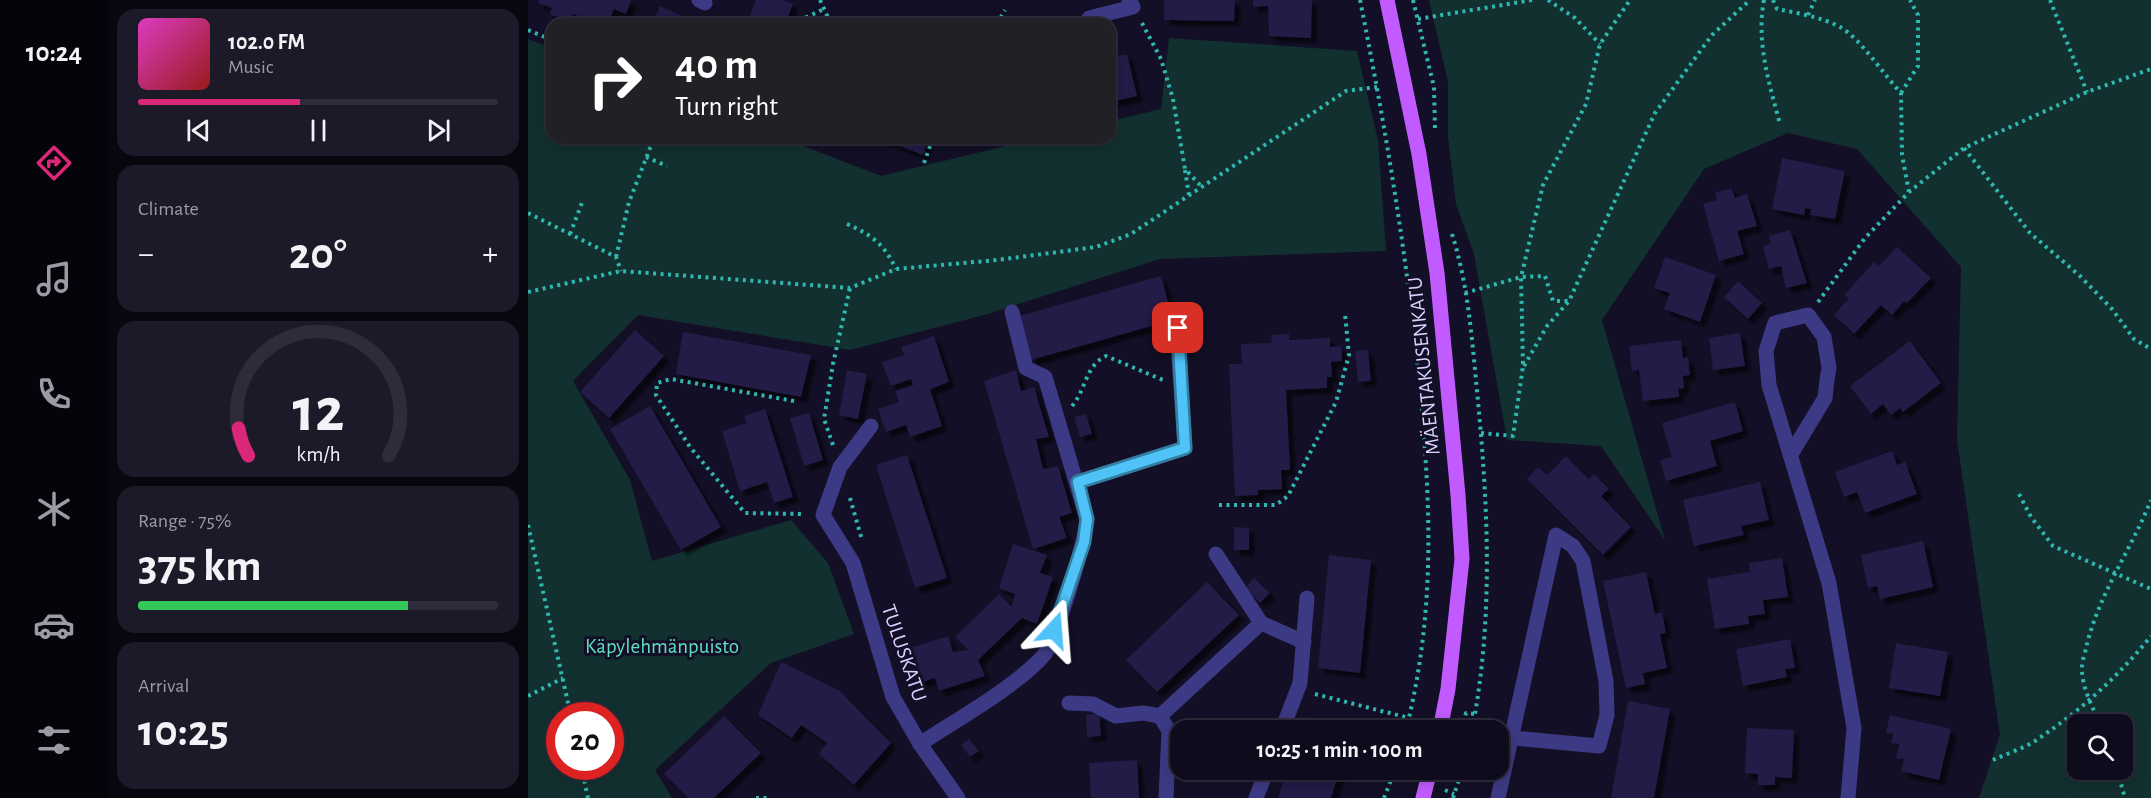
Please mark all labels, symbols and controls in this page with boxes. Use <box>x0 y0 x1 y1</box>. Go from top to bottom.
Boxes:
text: 102.0 FM <box>228 31 305 53</box>
text: 10:24 <box>26 39 82 66</box>
icon: right <box>576 42 654 120</box>
text: 40 m <box>675 44 758 86</box>
text: Music <box>228 57 274 77</box>
text: Turn right <box>675 93 778 120</box>
icon: previous <box>182 114 215 147</box>
icon: pause <box>302 114 335 147</box>
icon: next <box>422 114 455 147</box>
icon: directions <box>33 142 75 184</box>
text: Climate <box>138 199 199 219</box>
text: 20° <box>289 232 347 277</box>
text: − <box>138 238 154 271</box>
text: + <box>482 238 498 271</box>
icon: music <box>33 258 75 300</box>
street label: MÄENTAKUSENKATU <box>1403 276 1444 456</box>
pin <box>1152 302 1203 353</box>
icon: arrive <box>1161 311 1194 344</box>
icon: phone <box>33 373 75 415</box>
text: 12 <box>292 380 344 442</box>
text: km/h <box>296 444 340 465</box>
icon: climate <box>33 488 75 530</box>
text: Range · 75% <box>138 511 231 531</box>
text: 375 km <box>138 544 262 589</box>
position arrow <box>1022 598 1086 662</box>
street label: TULUSKATU <box>878 602 930 704</box>
icon: car <box>33 604 75 646</box>
park label: Käpylehmänpuisto <box>585 636 739 657</box>
text: Arrival <box>138 676 189 696</box>
speed limit sign: 20 <box>546 702 624 780</box>
text: 10:25 <box>138 709 229 754</box>
map controls <box>2067 714 2133 780</box>
button: search <box>2067 714 2133 780</box>
icon: filters <box>33 719 75 761</box>
text: 10:25 · 1 min · 100 m <box>1257 739 1422 761</box>

